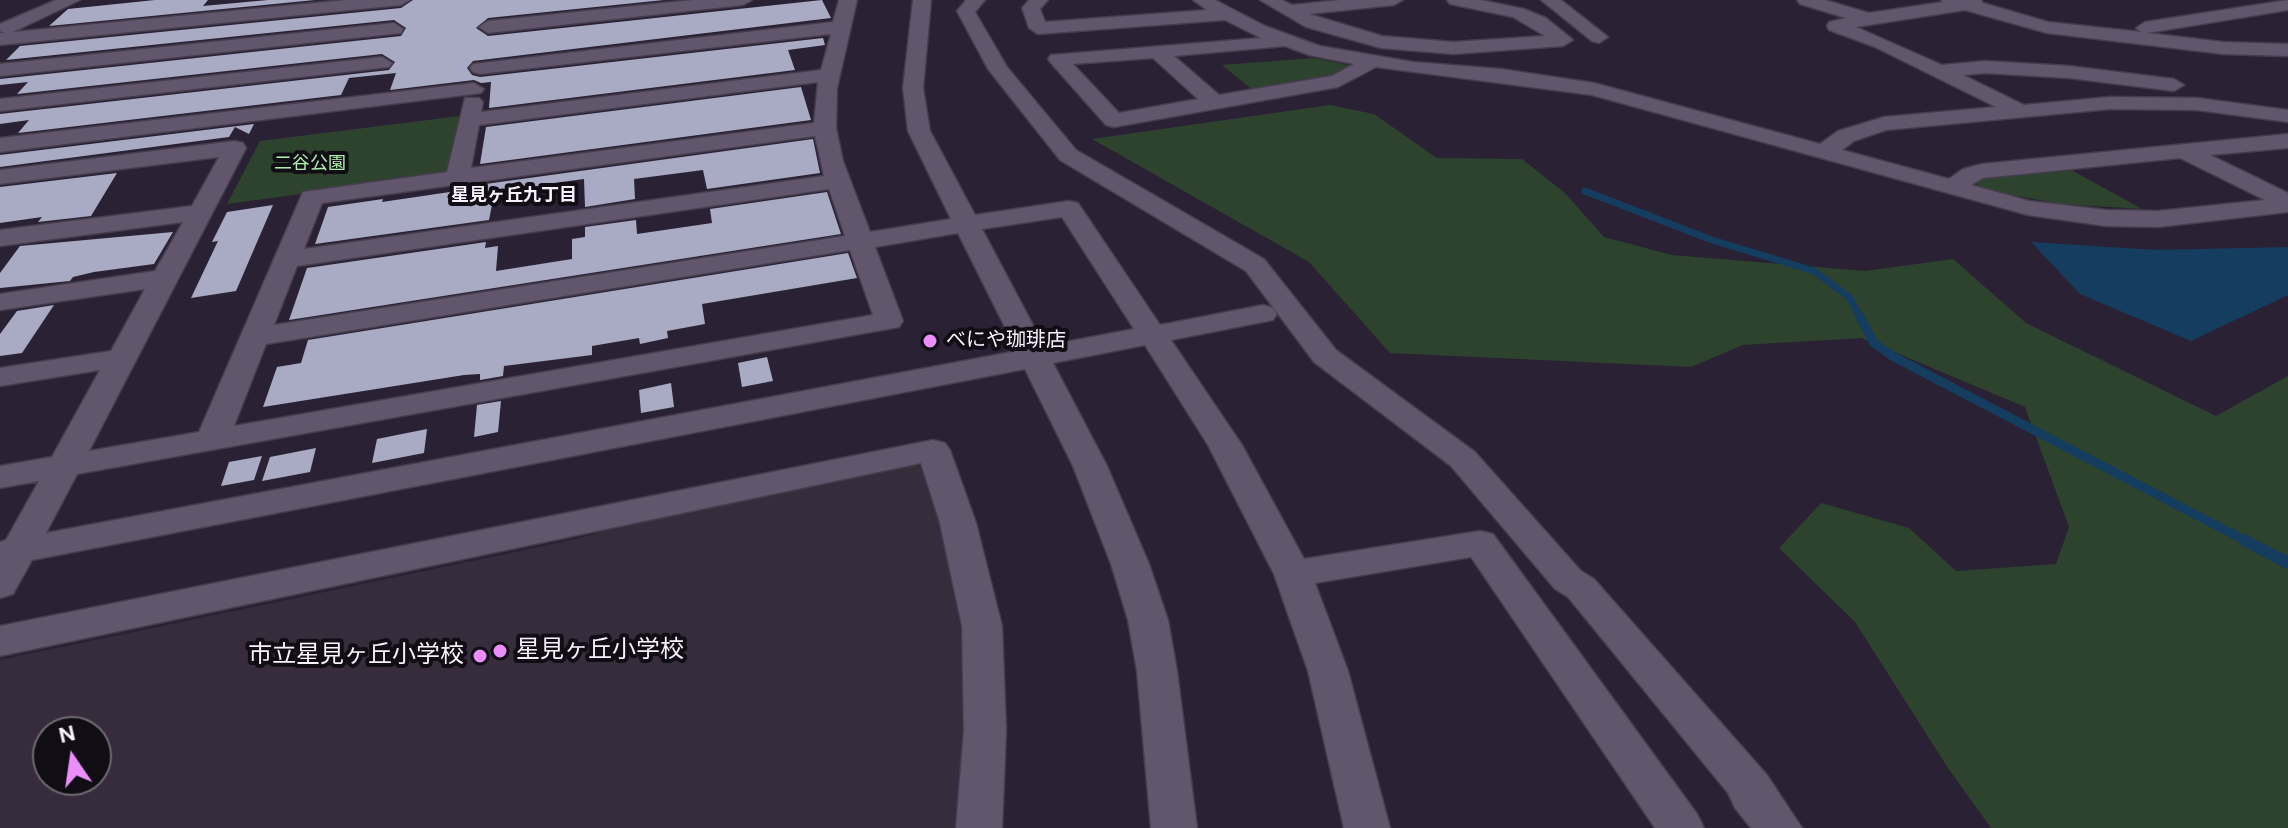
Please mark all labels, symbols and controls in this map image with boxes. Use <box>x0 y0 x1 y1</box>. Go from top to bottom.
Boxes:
park label: 二谷公園 <box>274 153 346 175</box>
district label: 星見ヶ丘九丁目 <box>451 185 577 207</box>
place label: べにや珈琲店 <box>946 329 1066 353</box>
marker: べにや珈琲店 <box>921 332 939 350</box>
place label: 星見ヶ丘小学校 <box>516 637 684 665</box>
place label: 市立星見ヶ丘小学校 <box>248 642 464 670</box>
marker: 星見ヶ丘小学校 <box>491 642 509 660</box>
marker: 市立星見ヶ丘小学校 <box>471 647 489 665</box>
north arrow <box>32 716 112 796</box>
text: N <box>56 718 78 750</box>

